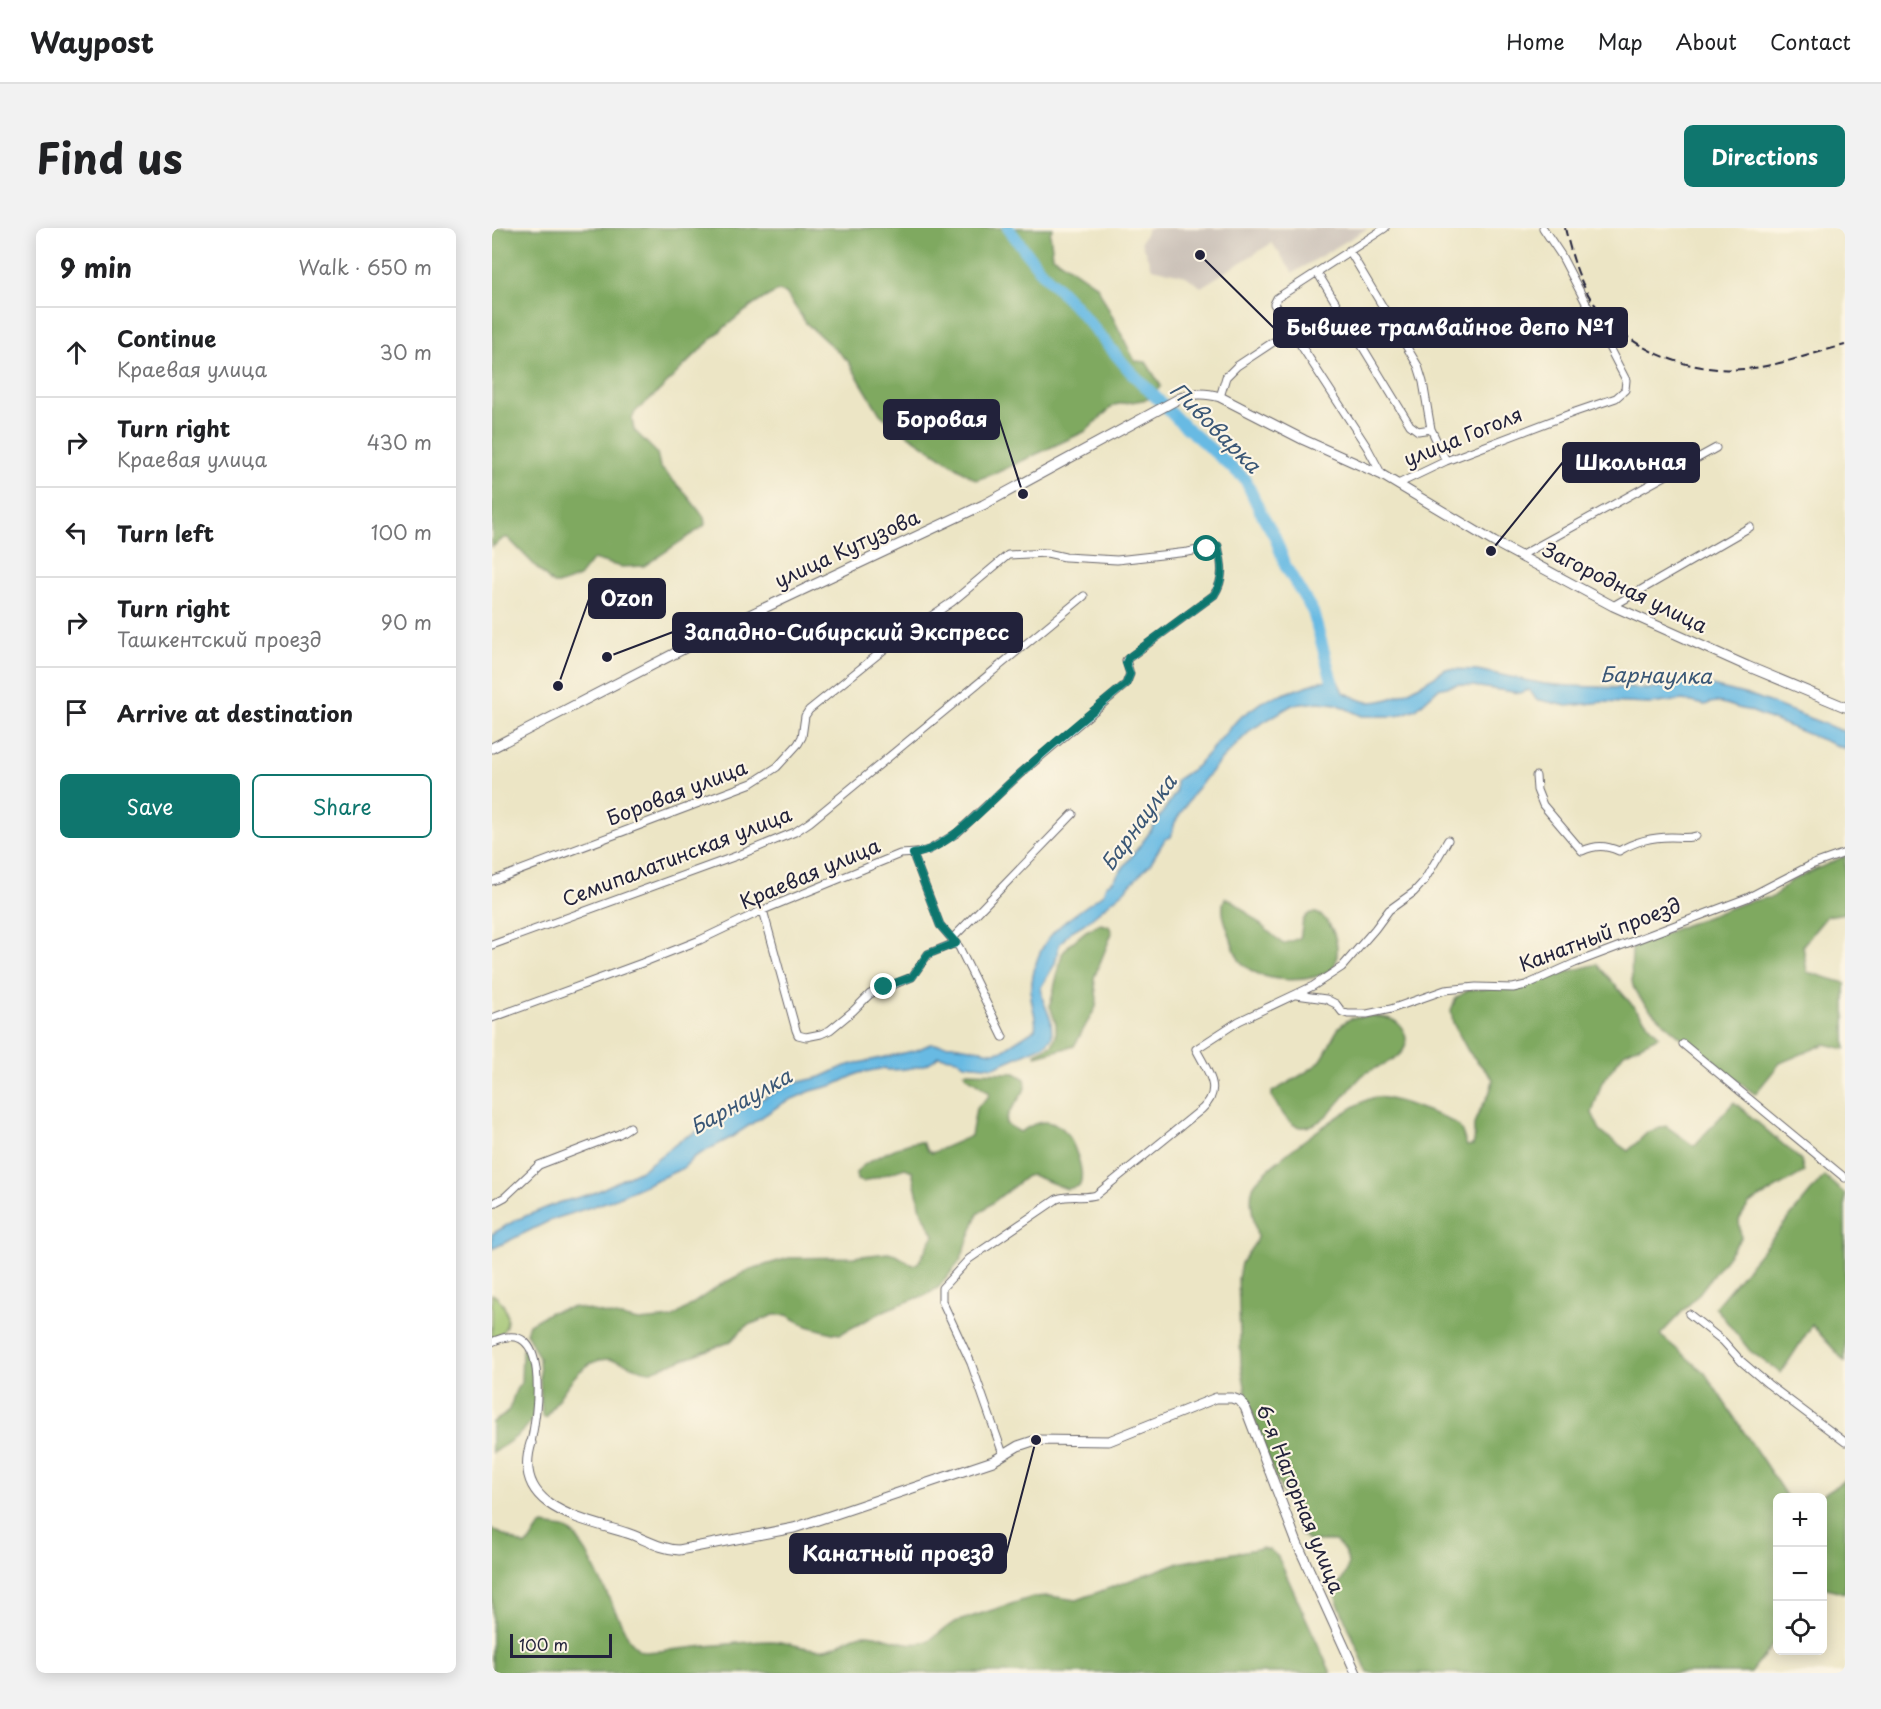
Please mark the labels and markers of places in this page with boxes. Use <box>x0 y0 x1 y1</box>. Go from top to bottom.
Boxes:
callout: Бывшее трамвайное депо №1 <box>1274 308 1627 347</box>
callout: Боровая <box>884 400 999 439</box>
callout: Школьная <box>1563 443 1699 482</box>
callout: Ozon <box>589 579 665 618</box>
callout: Западно-Сибирский Экспресс <box>673 613 1022 652</box>
callout: Канатный проезд <box>790 1534 1006 1573</box>

